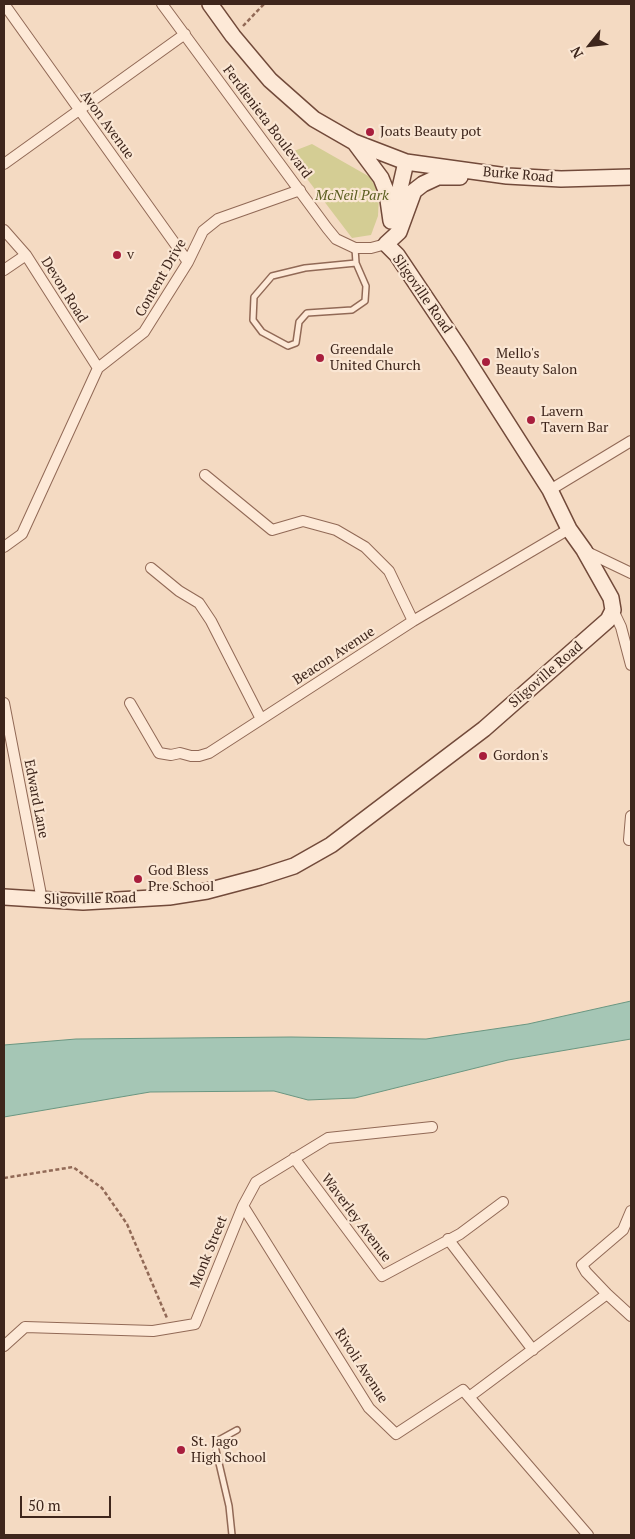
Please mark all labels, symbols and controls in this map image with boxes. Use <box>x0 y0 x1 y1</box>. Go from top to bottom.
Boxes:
north arrow <box>565 20 615 70</box>
text: N <box>566 43 587 62</box>
street label: Ferdienieta Boulevard <box>219 62 315 182</box>
street label: Avon Avenue <box>76 87 138 163</box>
place label: Joats Beauty pot <box>380 124 481 140</box>
marker: Joats Beauty pot <box>364 126 376 138</box>
street label: Burke Road <box>482 164 554 186</box>
park label: McNeil Park <box>315 188 389 204</box>
street label: Content Drive <box>132 236 190 320</box>
place label: v <box>127 247 134 263</box>
marker: v <box>111 249 123 261</box>
street label: Sligoville Road <box>389 251 455 337</box>
street label: Devon Road <box>37 254 91 326</box>
place label: Greendale United Church <box>330 342 421 374</box>
place label: Mello's Beauty Salon <box>496 346 577 378</box>
marker: Greendale United Church <box>314 352 326 364</box>
marker: Mello's Beauty Salon <box>480 356 492 368</box>
place label: Lavern Tavern Bar <box>541 404 608 437</box>
marker: Lavern Tavern Bar <box>525 414 537 426</box>
street label: Beacon Avenue <box>290 623 378 689</box>
street label: Sligoville Road <box>506 638 586 712</box>
place label: Gordon's <box>493 748 548 764</box>
marker: Gordon's <box>477 750 489 762</box>
street label: Edward Lane <box>20 758 52 840</box>
place label: God Bless Pre School <box>148 863 214 896</box>
marker: God Bless Pre School <box>132 873 144 885</box>
street label: Sligoville Road <box>44 890 136 908</box>
street label: Waverley Avenue <box>317 1171 395 1265</box>
street label: Monk Street <box>187 1214 231 1290</box>
street label: Rivoli Avenue <box>331 1326 391 1406</box>
place label: St. Jago High School <box>191 1434 266 1466</box>
marker: St. Jago High School <box>175 1444 187 1456</box>
scale bar <box>22 1486 114 1518</box>
text: 50 m <box>28 1495 61 1515</box>

